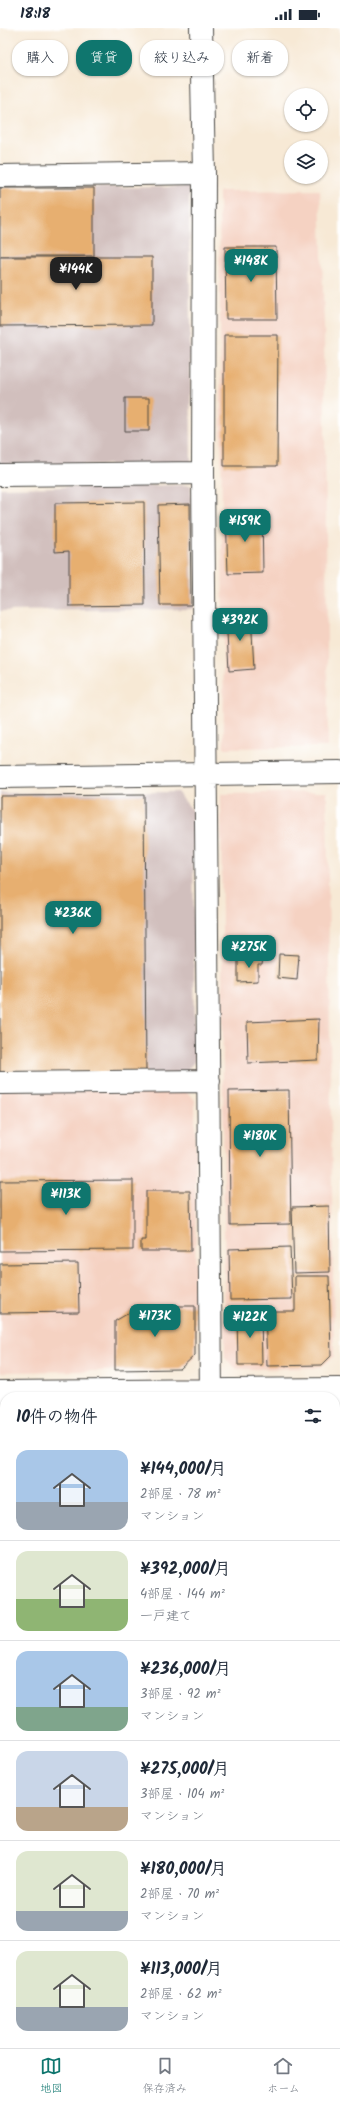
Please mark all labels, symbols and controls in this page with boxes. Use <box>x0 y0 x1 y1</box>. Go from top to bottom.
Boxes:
text: 18:18 <box>20 2 50 26</box>
chip: 購入 <box>12 40 68 76</box>
chip: 賃貸 <box>76 40 132 76</box>
chip: 絞り込み <box>140 40 224 76</box>
chip: 新着 <box>232 40 288 76</box>
map controls <box>284 88 328 184</box>
button: locate <box>284 88 328 132</box>
button: layers <box>284 140 328 184</box>
pin: ¥148K <box>223 249 279 283</box>
text: ¥148K <box>234 251 268 272</box>
pin: ¥144K <box>48 257 104 291</box>
text: ¥144K <box>59 259 93 280</box>
pin: ¥159K <box>217 509 273 543</box>
text: ¥159K <box>229 511 261 532</box>
pin: ¥392K <box>212 608 268 642</box>
text: ¥392K <box>221 610 259 631</box>
pin: ¥236K <box>45 901 101 935</box>
text: ¥236K <box>54 903 92 924</box>
pin: ¥275K <box>221 935 277 969</box>
text: ¥275K <box>231 937 267 958</box>
pin: ¥180K <box>232 1124 288 1158</box>
text: ¥180K <box>243 1126 277 1147</box>
pin: ¥113K <box>38 1182 94 1216</box>
text: ¥113K <box>51 1184 81 1205</box>
pin: ¥173K <box>127 1304 183 1338</box>
pin: ¥122K <box>222 1305 278 1339</box>
text: ¥173K <box>139 1306 172 1327</box>
text: ¥122K <box>233 1307 267 1328</box>
text: 10件の物件 <box>16 1404 98 1431</box>
icon: filters <box>302 1405 324 1427</box>
text: ¥144,000/月 <box>140 1456 227 1483</box>
icon: home <box>48 1466 96 1514</box>
text: 2部屋 · 78 m² <box>140 1484 220 1505</box>
text: マンション <box>140 1506 204 1527</box>
text: ¥392,000/月 <box>140 1556 231 1583</box>
icon: home <box>48 1567 96 1615</box>
text: 4部屋 · 144 m² <box>140 1584 225 1605</box>
text: 一戸建て <box>140 1606 192 1627</box>
text: ¥236,000/月 <box>140 1656 231 1683</box>
icon: home <box>48 1667 96 1715</box>
text: 3部屋 · 92 m² <box>140 1684 220 1705</box>
text: マンション <box>140 1706 204 1727</box>
text: ¥275,000/月 <box>140 1756 229 1783</box>
icon: home <box>48 1767 96 1815</box>
text: 3部屋 · 104 m² <box>140 1784 224 1805</box>
text: マンション <box>140 1806 204 1827</box>
text: ¥180,000/月 <box>140 1856 227 1883</box>
icon: home <box>48 1867 96 1915</box>
text: 2部屋 · 70 m² <box>140 1884 219 1905</box>
text: マンション <box>140 1906 204 1927</box>
text: ¥113,000/月 <box>140 1956 222 1983</box>
icon: home <box>48 1967 96 2015</box>
text: 2部屋 · 62 m² <box>140 1984 221 2005</box>
text: マンション <box>140 2006 204 2027</box>
tab: 地図 <box>40 2055 62 2098</box>
tab: 保存済み <box>143 2055 187 2098</box>
tab: ホーム <box>267 2055 300 2098</box>

